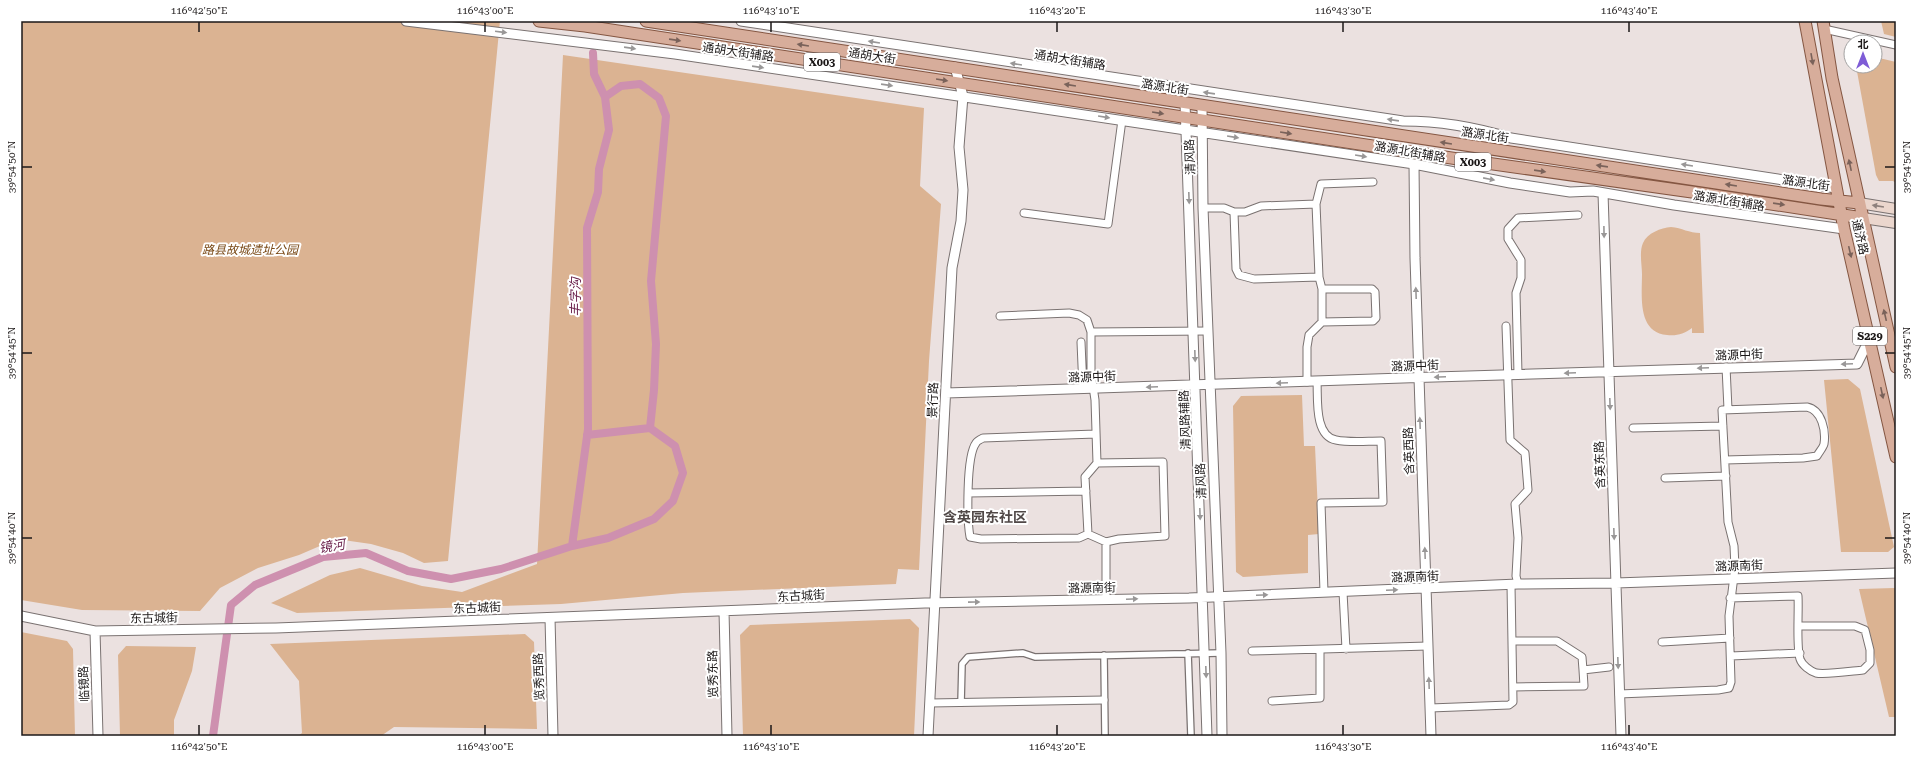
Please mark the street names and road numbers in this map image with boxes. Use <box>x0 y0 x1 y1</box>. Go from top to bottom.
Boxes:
street label: 通胡大街辅路 <box>701 40 775 64</box>
street label: 通胡大街 <box>847 45 897 67</box>
street label: 通胡大街辅路 <box>1033 47 1107 73</box>
road number: X003 <box>804 53 840 71</box>
street label: 潞源北街 <box>1140 76 1190 98</box>
street label: 潞源北街 <box>1460 125 1510 145</box>
street label: 清风路 <box>1182 139 1198 175</box>
street label: 潞源北街辅路 <box>1373 139 1447 165</box>
road number: X003 <box>1455 153 1491 171</box>
street label: 潞源北街 <box>1781 173 1831 193</box>
street label: 潞源北街辅路 <box>1692 188 1766 214</box>
street label: 通济路 <box>1849 218 1871 256</box>
road number: S229 <box>1853 327 1887 345</box>
street label: 潞源中街 <box>1715 347 1763 363</box>
street label: 潞源中街 <box>1391 358 1439 374</box>
street label: 潞源中街 <box>1068 369 1116 385</box>
street label: 景行路 <box>925 382 941 418</box>
street label: 清风路辅路 <box>1177 390 1193 450</box>
street label: 含英西路 <box>1401 427 1417 475</box>
street label: 含英东路 <box>1592 441 1608 489</box>
street label: 清风路 <box>1193 463 1209 499</box>
street label: 潞源南街 <box>1715 558 1763 574</box>
street label: 潞源南街 <box>1391 569 1439 585</box>
street label: 潞源南街 <box>1068 581 1116 595</box>
street label: 东古城街 <box>777 588 825 604</box>
street label: 东古城街 <box>453 600 501 616</box>
street label: 东古城街 <box>130 611 178 625</box>
street label: 览秀东路 <box>706 650 720 698</box>
street label: 览秀西路 <box>531 653 547 701</box>
street label: 临镜路 <box>76 666 92 702</box>

